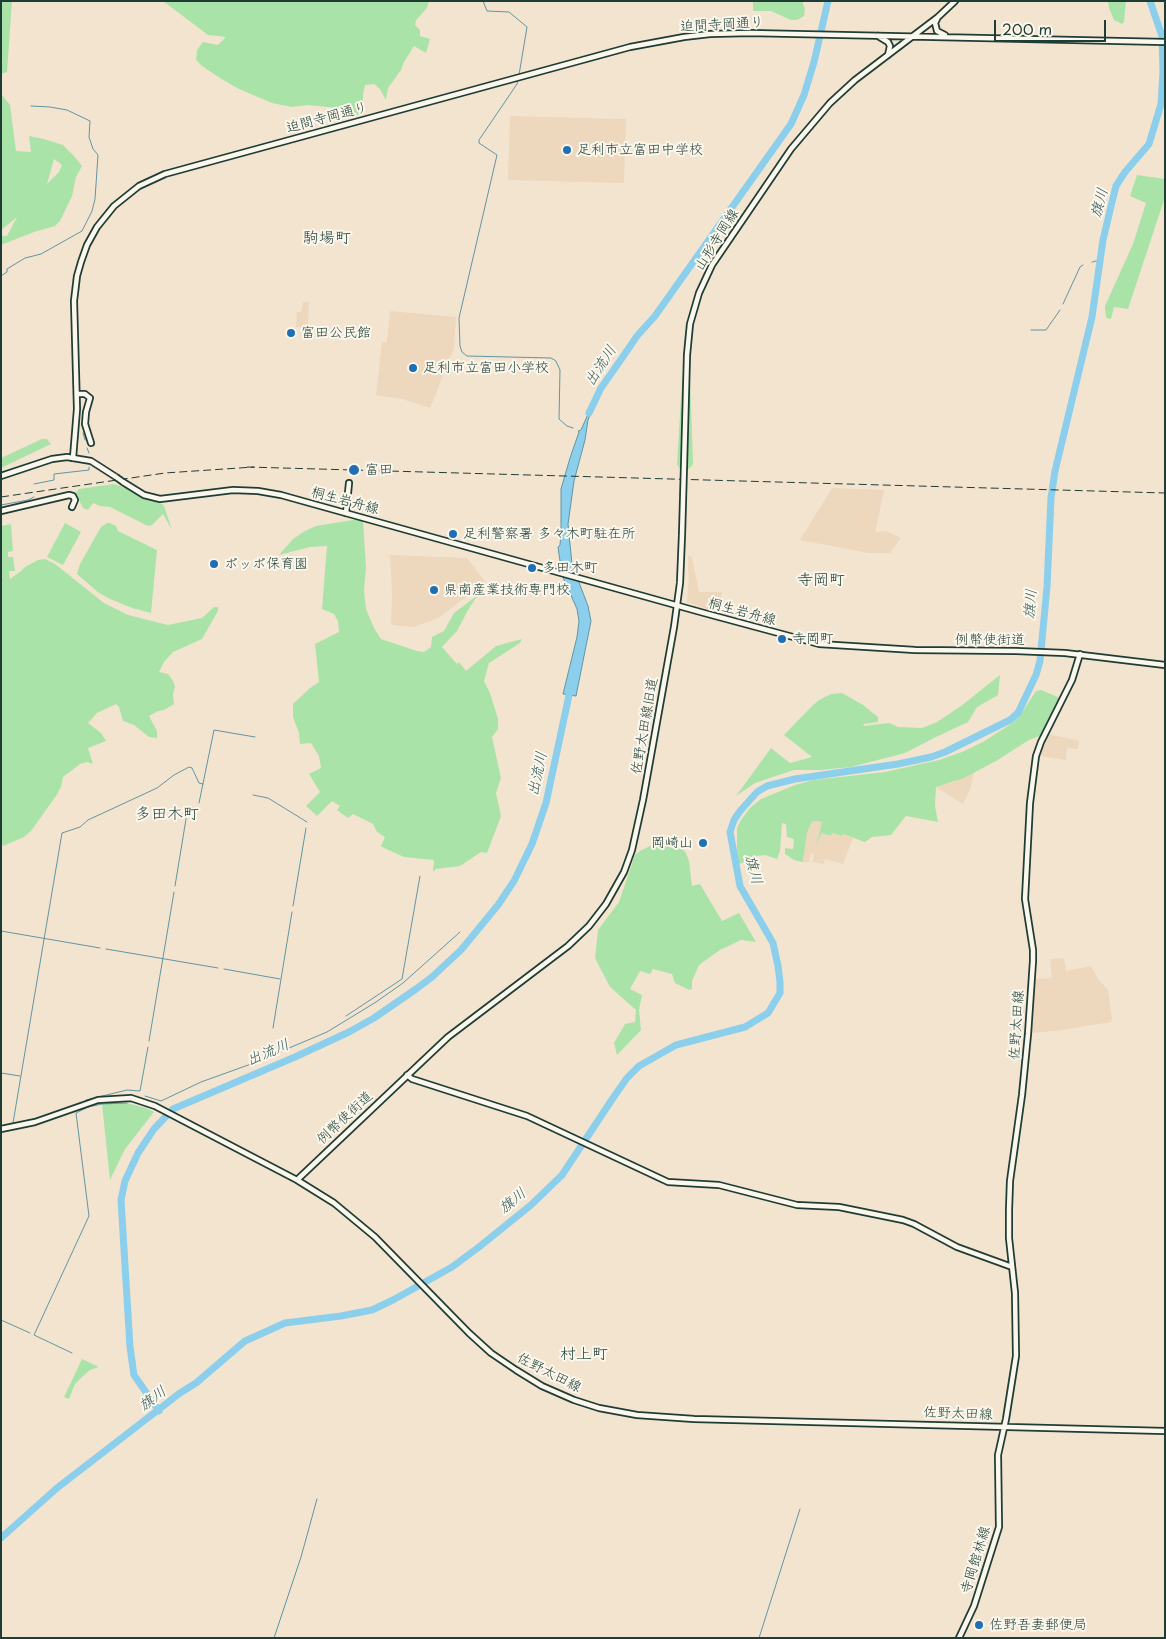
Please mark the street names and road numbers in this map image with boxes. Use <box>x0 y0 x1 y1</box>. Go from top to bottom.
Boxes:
street label: 迫間寺岡通り <box>680 14 764 36</box>
street label: 迫間寺岡通り <box>284 99 370 137</box>
street label: 山形寺岡線 <box>691 206 743 274</box>
street label: 桐生岩舟線 <box>309 484 381 518</box>
street label: 桐生岩舟線 <box>706 595 778 629</box>
street label: 例幣使街道 <box>955 632 1025 648</box>
street label: 佐野太田線旧道 <box>628 676 662 776</box>
street label: 佐野太田線 <box>1006 989 1028 1061</box>
street label: 例幣使街道 <box>314 1088 376 1148</box>
street label: 佐野太田線 <box>514 1350 584 1396</box>
street label: 佐野太田線 <box>923 1404 993 1424</box>
street label: 寺岡館林線 <box>958 1524 994 1596</box>

